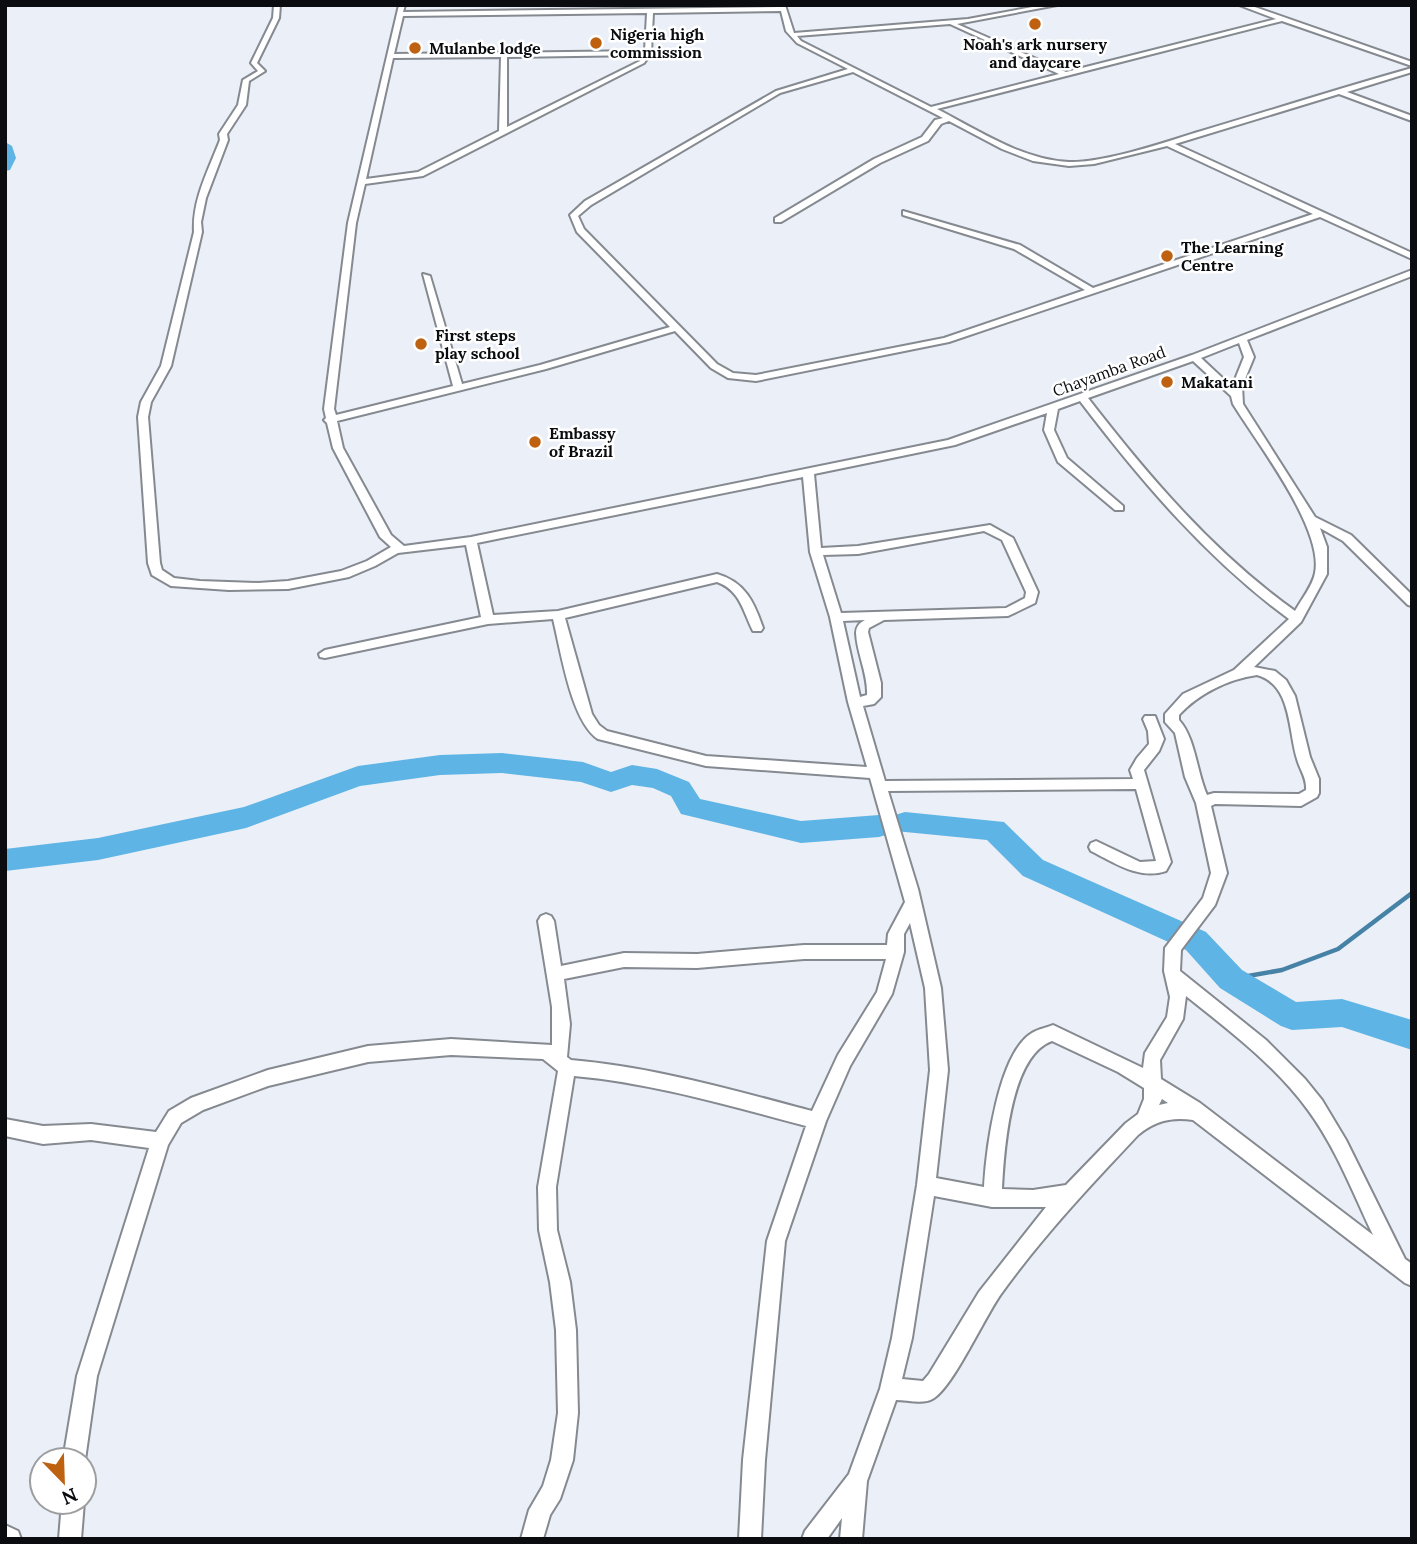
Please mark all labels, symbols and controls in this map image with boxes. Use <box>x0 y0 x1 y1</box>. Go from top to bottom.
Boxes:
marker: Noah's ark nursery and daycare <box>1027 16 1043 32</box>
place label: Nigeria high commission <box>610 24 704 62</box>
place label: Noah's ark nursery and daycare <box>963 34 1107 72</box>
marker: Nigeria high commission <box>588 35 604 51</box>
place label: Mulanbe lodge <box>429 38 541 58</box>
marker: Mulanbe lodge <box>407 40 423 56</box>
place label: The Learning Centre <box>1181 237 1284 275</box>
marker: The Learning Centre <box>1159 248 1175 264</box>
place label: First steps play school <box>435 325 520 363</box>
marker: First steps play school <box>413 336 429 352</box>
street label: Chayamba Road <box>1050 341 1169 401</box>
place label: Makatani <box>1181 372 1253 392</box>
marker: Makatani <box>1159 374 1175 390</box>
place label: Embassy of Brazil <box>549 423 616 461</box>
marker: Embassy of Brazil <box>527 434 543 450</box>
north arrow <box>28 1446 98 1516</box>
text: N <box>58 1483 81 1511</box>

